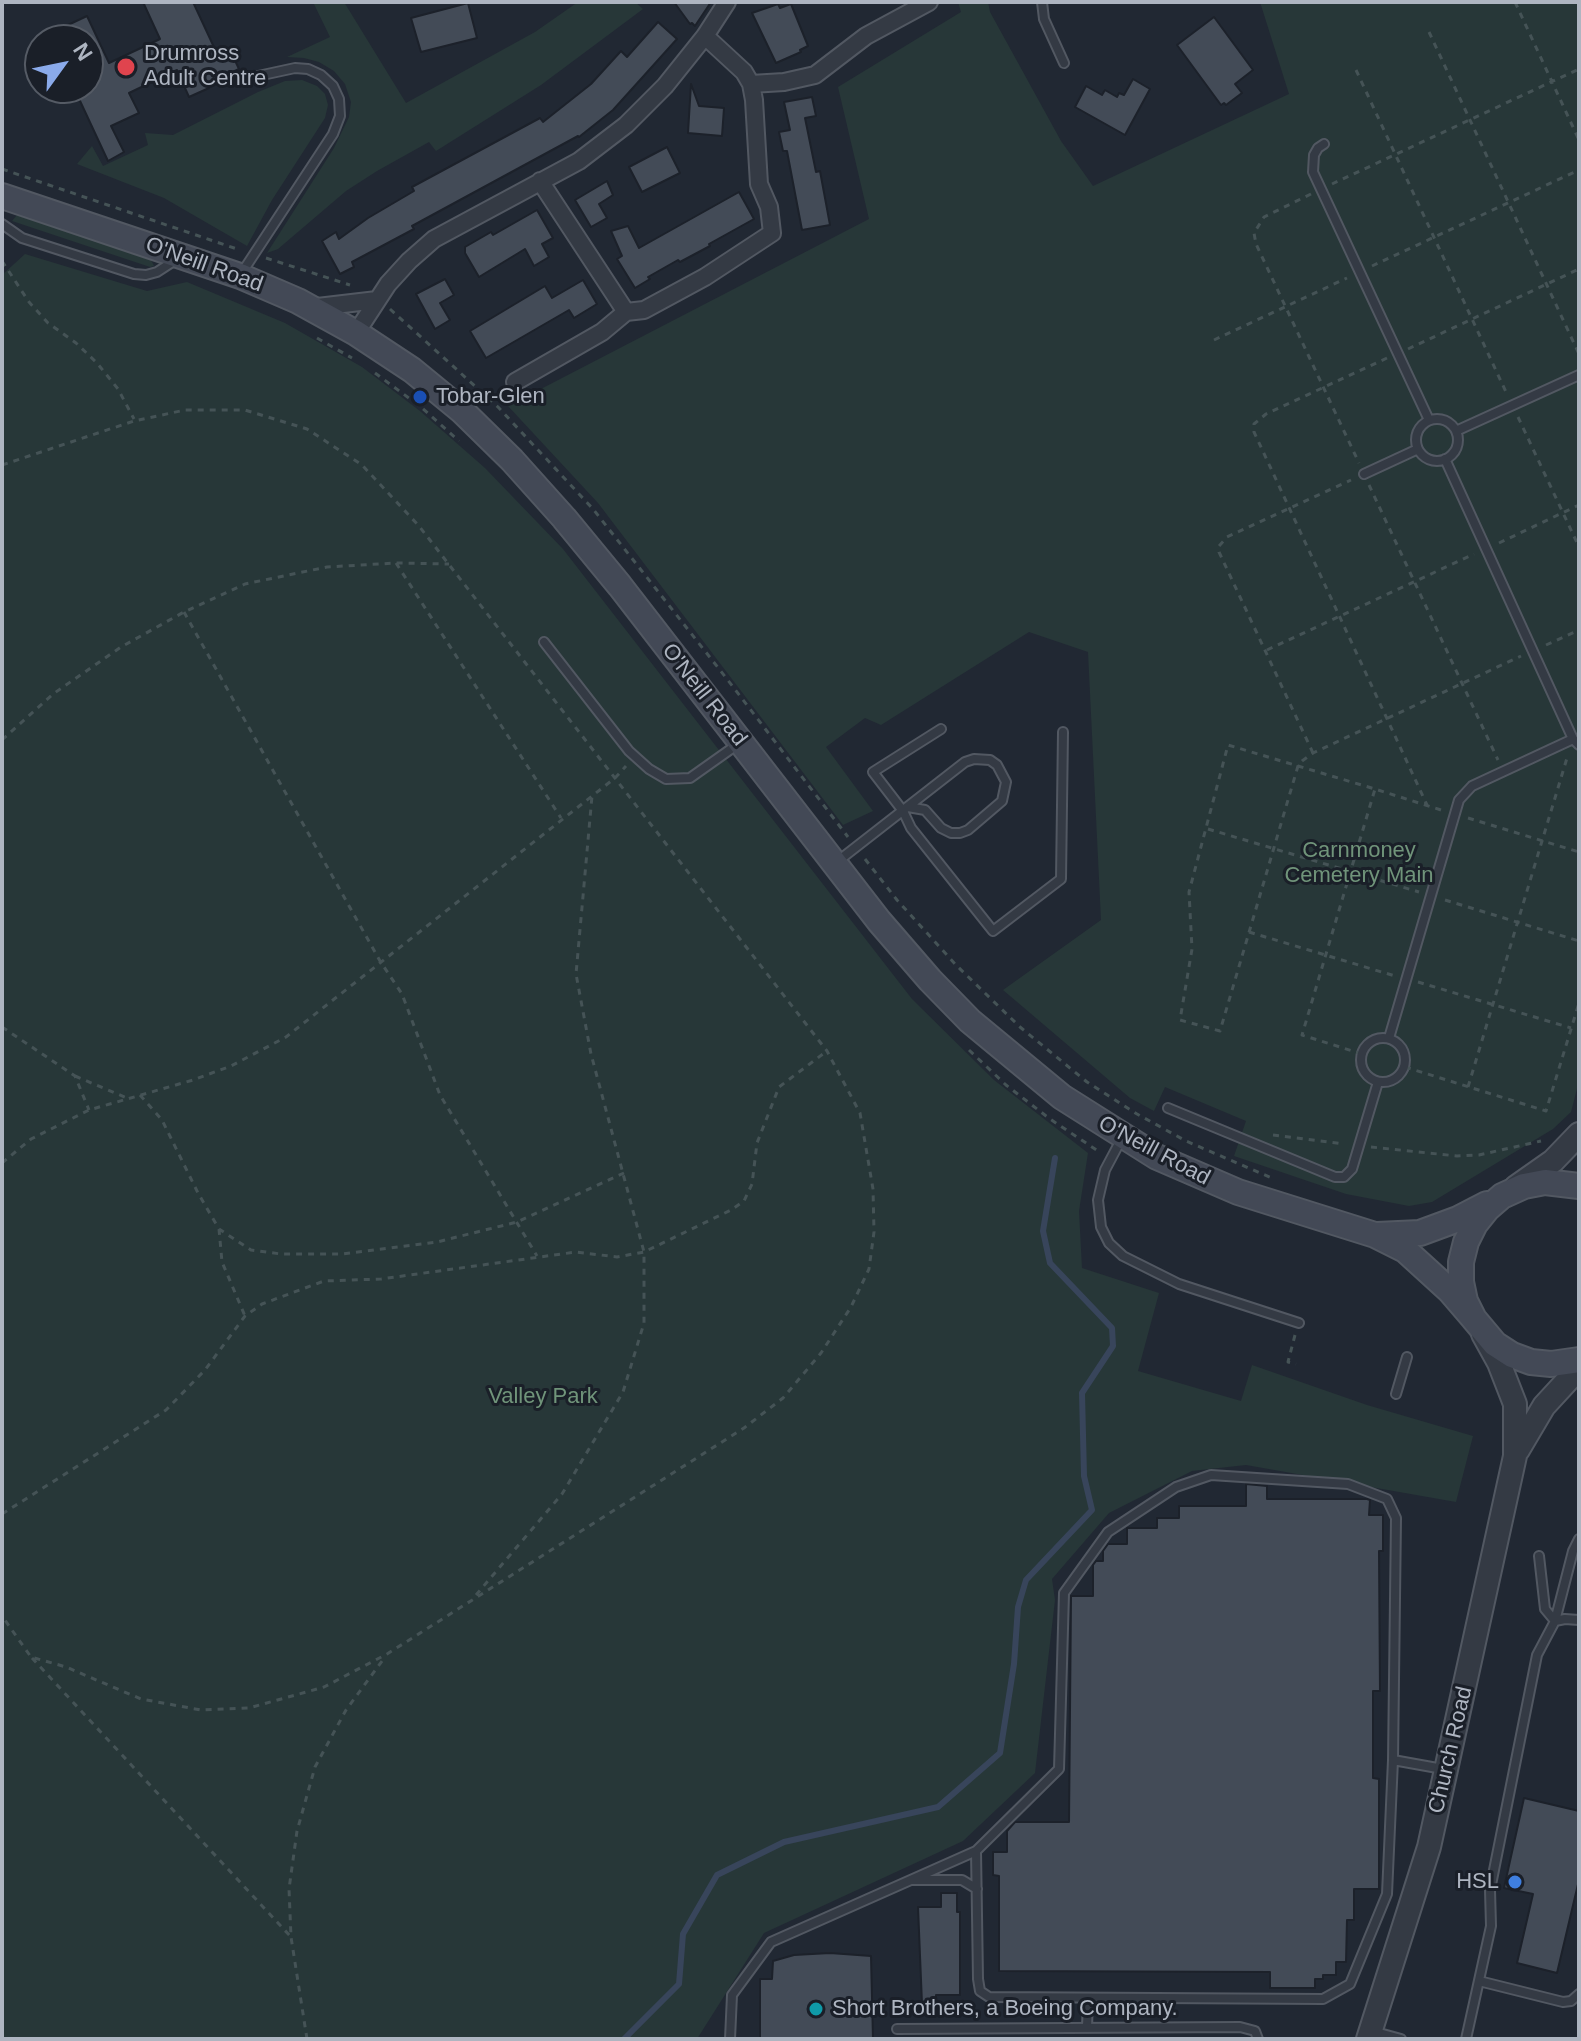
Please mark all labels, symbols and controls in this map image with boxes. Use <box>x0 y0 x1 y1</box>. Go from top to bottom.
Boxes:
north arrow <box>24 24 104 104</box>
text: N <box>68 38 98 65</box>
place label: Drumross Adult Centre <box>144 41 266 92</box>
marker: Drumross Adult Centre <box>115 56 137 78</box>
street label: O'Neill Road <box>142 232 266 298</box>
place label: Tobar-Glen <box>436 384 545 410</box>
marker: Tobar-Glen <box>411 388 429 406</box>
street label: O'Neill Road <box>656 638 752 752</box>
park label: Carnmoney Cemetery Main <box>1284 838 1434 890</box>
street label: O'Neill Road <box>1094 1111 1214 1191</box>
park label: Valley Park <box>488 1384 598 1410</box>
street label: Church Road <box>1424 1684 1478 1816</box>
place label: HSL <box>1456 1869 1499 1895</box>
marker: HSL <box>1506 1873 1524 1891</box>
place label: Short Brothers, a Boeing Company. <box>832 1996 1178 2022</box>
marker: Short Brothers, a Boeing Company. <box>807 2000 825 2018</box>

